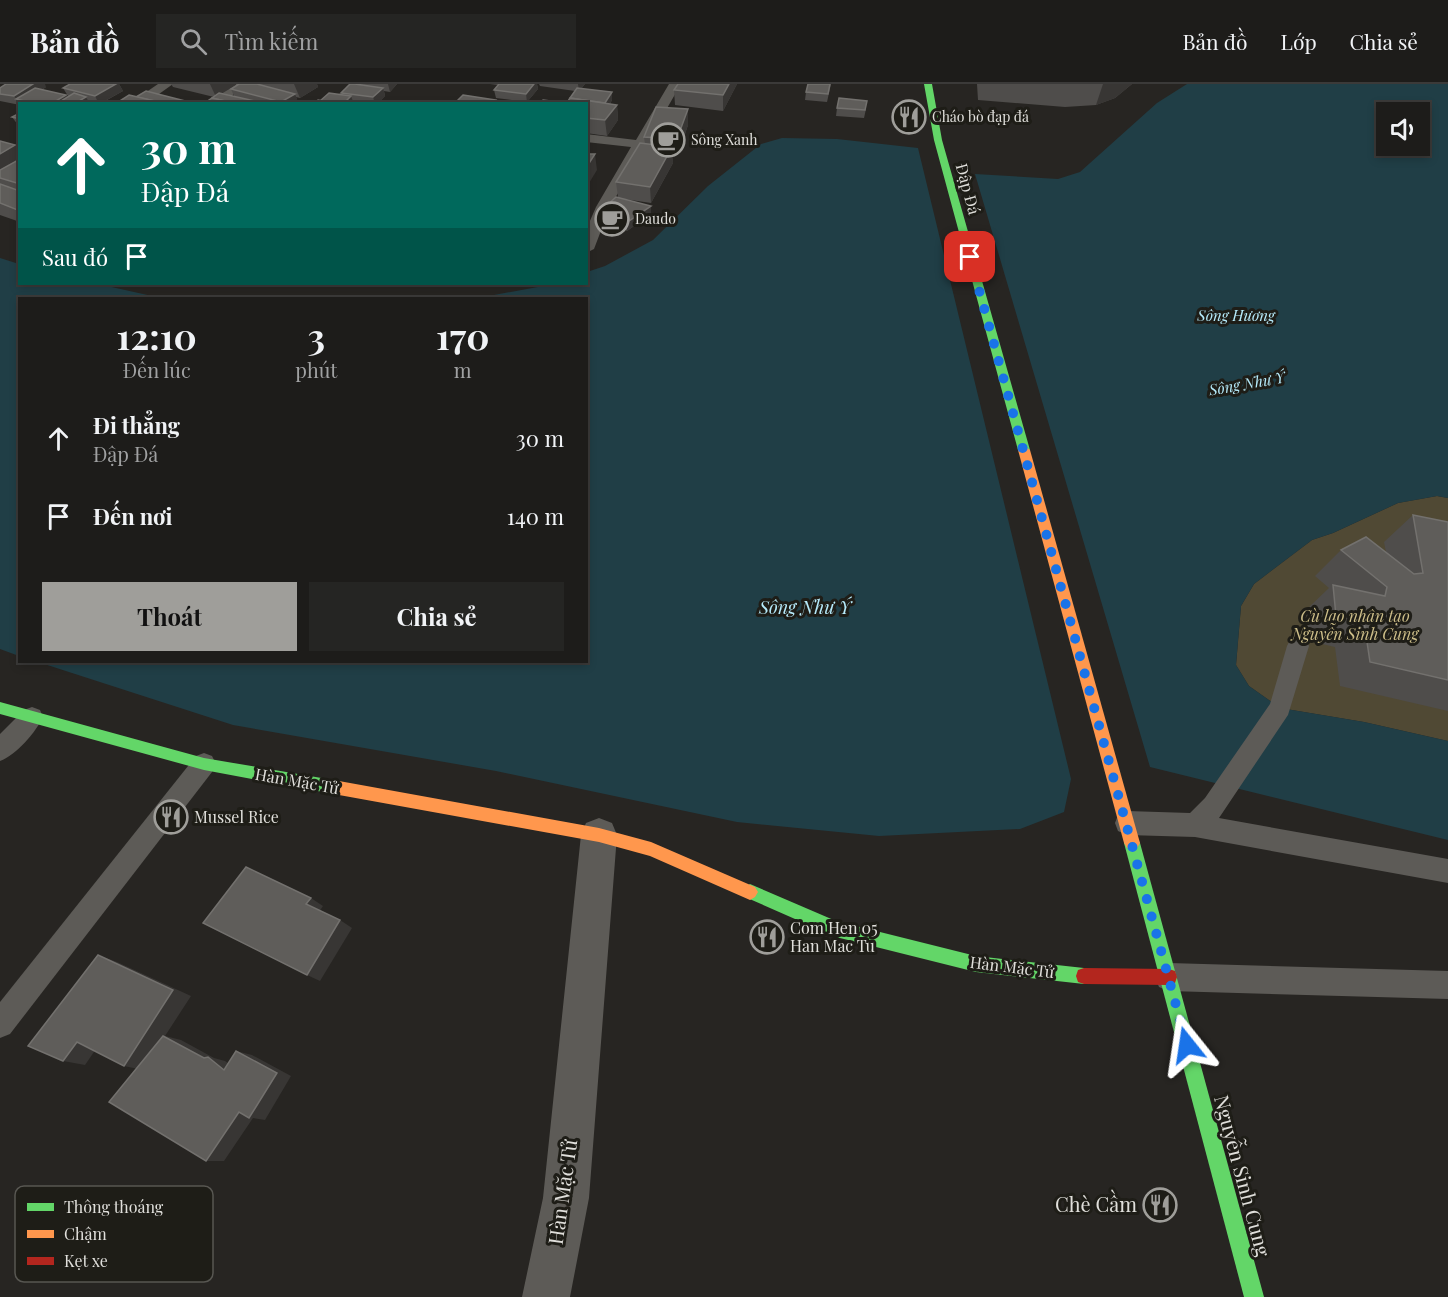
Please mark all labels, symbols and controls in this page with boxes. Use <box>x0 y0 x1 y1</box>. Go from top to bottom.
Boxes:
search box <box>156 14 576 68</box>
text: Bản đồ <box>30 23 120 60</box>
icon: search <box>177 25 210 58</box>
text: Tìm kiếm <box>225 26 318 56</box>
text: Bản đồ <box>1183 27 1248 55</box>
text: Lớp <box>1281 27 1317 55</box>
text: Chia sẻ <box>1350 27 1418 55</box>
restaurant icon: Cháo bò đạp đá <box>891 99 927 135</box>
map controls <box>1376 102 1430 156</box>
button: sound <box>1376 102 1430 156</box>
place label: Cháo bò đạp đá <box>932 107 1029 126</box>
text: 30 m <box>141 119 236 175</box>
cafe icon: Sông Xanh <box>650 122 686 158</box>
icon: ahead <box>42 126 120 204</box>
place label: Sông Xanh <box>691 130 758 149</box>
street label: Đập Đá <box>952 161 985 217</box>
text: Đập Đá <box>141 173 229 209</box>
cafe icon: Daudo <box>594 201 630 237</box>
place label: Daudo <box>635 209 676 228</box>
pin <box>944 231 995 282</box>
icon: arrive <box>120 240 153 273</box>
icon: arrive <box>953 240 986 273</box>
text: Sau đó <box>42 242 108 272</box>
water label: Sông Hương <box>1196 305 1276 325</box>
text: 12:10 <box>117 311 197 359</box>
text: 3 <box>308 311 325 359</box>
text: 170 <box>436 311 489 359</box>
text: Đến lúc <box>123 356 191 383</box>
text: phút <box>295 356 337 383</box>
text: m <box>454 356 472 383</box>
water label: Sông Như Ý <box>1206 366 1288 400</box>
text: Đi thẳng <box>93 410 180 440</box>
icon: ahead <box>42 422 75 455</box>
text: 30 m <box>516 423 564 453</box>
text: Đập Đá <box>93 440 158 467</box>
icon: arrive <box>42 500 75 533</box>
text: Đến nơi <box>93 501 172 531</box>
text: 140 m <box>507 501 564 531</box>
button: Thoát <box>42 582 297 651</box>
button: Chia sẻ <box>309 582 564 651</box>
water label: Sông Như Ý <box>758 595 853 619</box>
park label: Cù lao nhân tạo Nguyễn Sinh Cung <box>1289 605 1420 644</box>
street label: Hàn Mặc Tử <box>253 763 341 798</box>
restaurant icon: Mussel Rice <box>153 799 189 835</box>
place label: Mussel Rice <box>194 806 279 827</box>
place label: Com Hen 05 Han Mac Tu <box>790 917 878 956</box>
restaurant icon: Com Hen 05 Han Mac Tu <box>749 919 785 955</box>
street label: Hàn Mặc Tử <box>969 951 1056 982</box>
position arrow <box>1155 1013 1219 1077</box>
street label: Nguyễn Sinh Cung <box>1209 1092 1278 1260</box>
street label: Hàn Mặc Tử <box>541 1137 582 1246</box>
legend <box>15 1186 213 1282</box>
restaurant icon: Chè Cầm <box>1142 1187 1178 1223</box>
place label: Chè Cầm <box>1055 1189 1137 1217</box>
text: Thông thoáng <box>64 1196 164 1217</box>
text: Chậm <box>64 1223 107 1244</box>
text: Kẹt xe <box>64 1250 108 1271</box>

